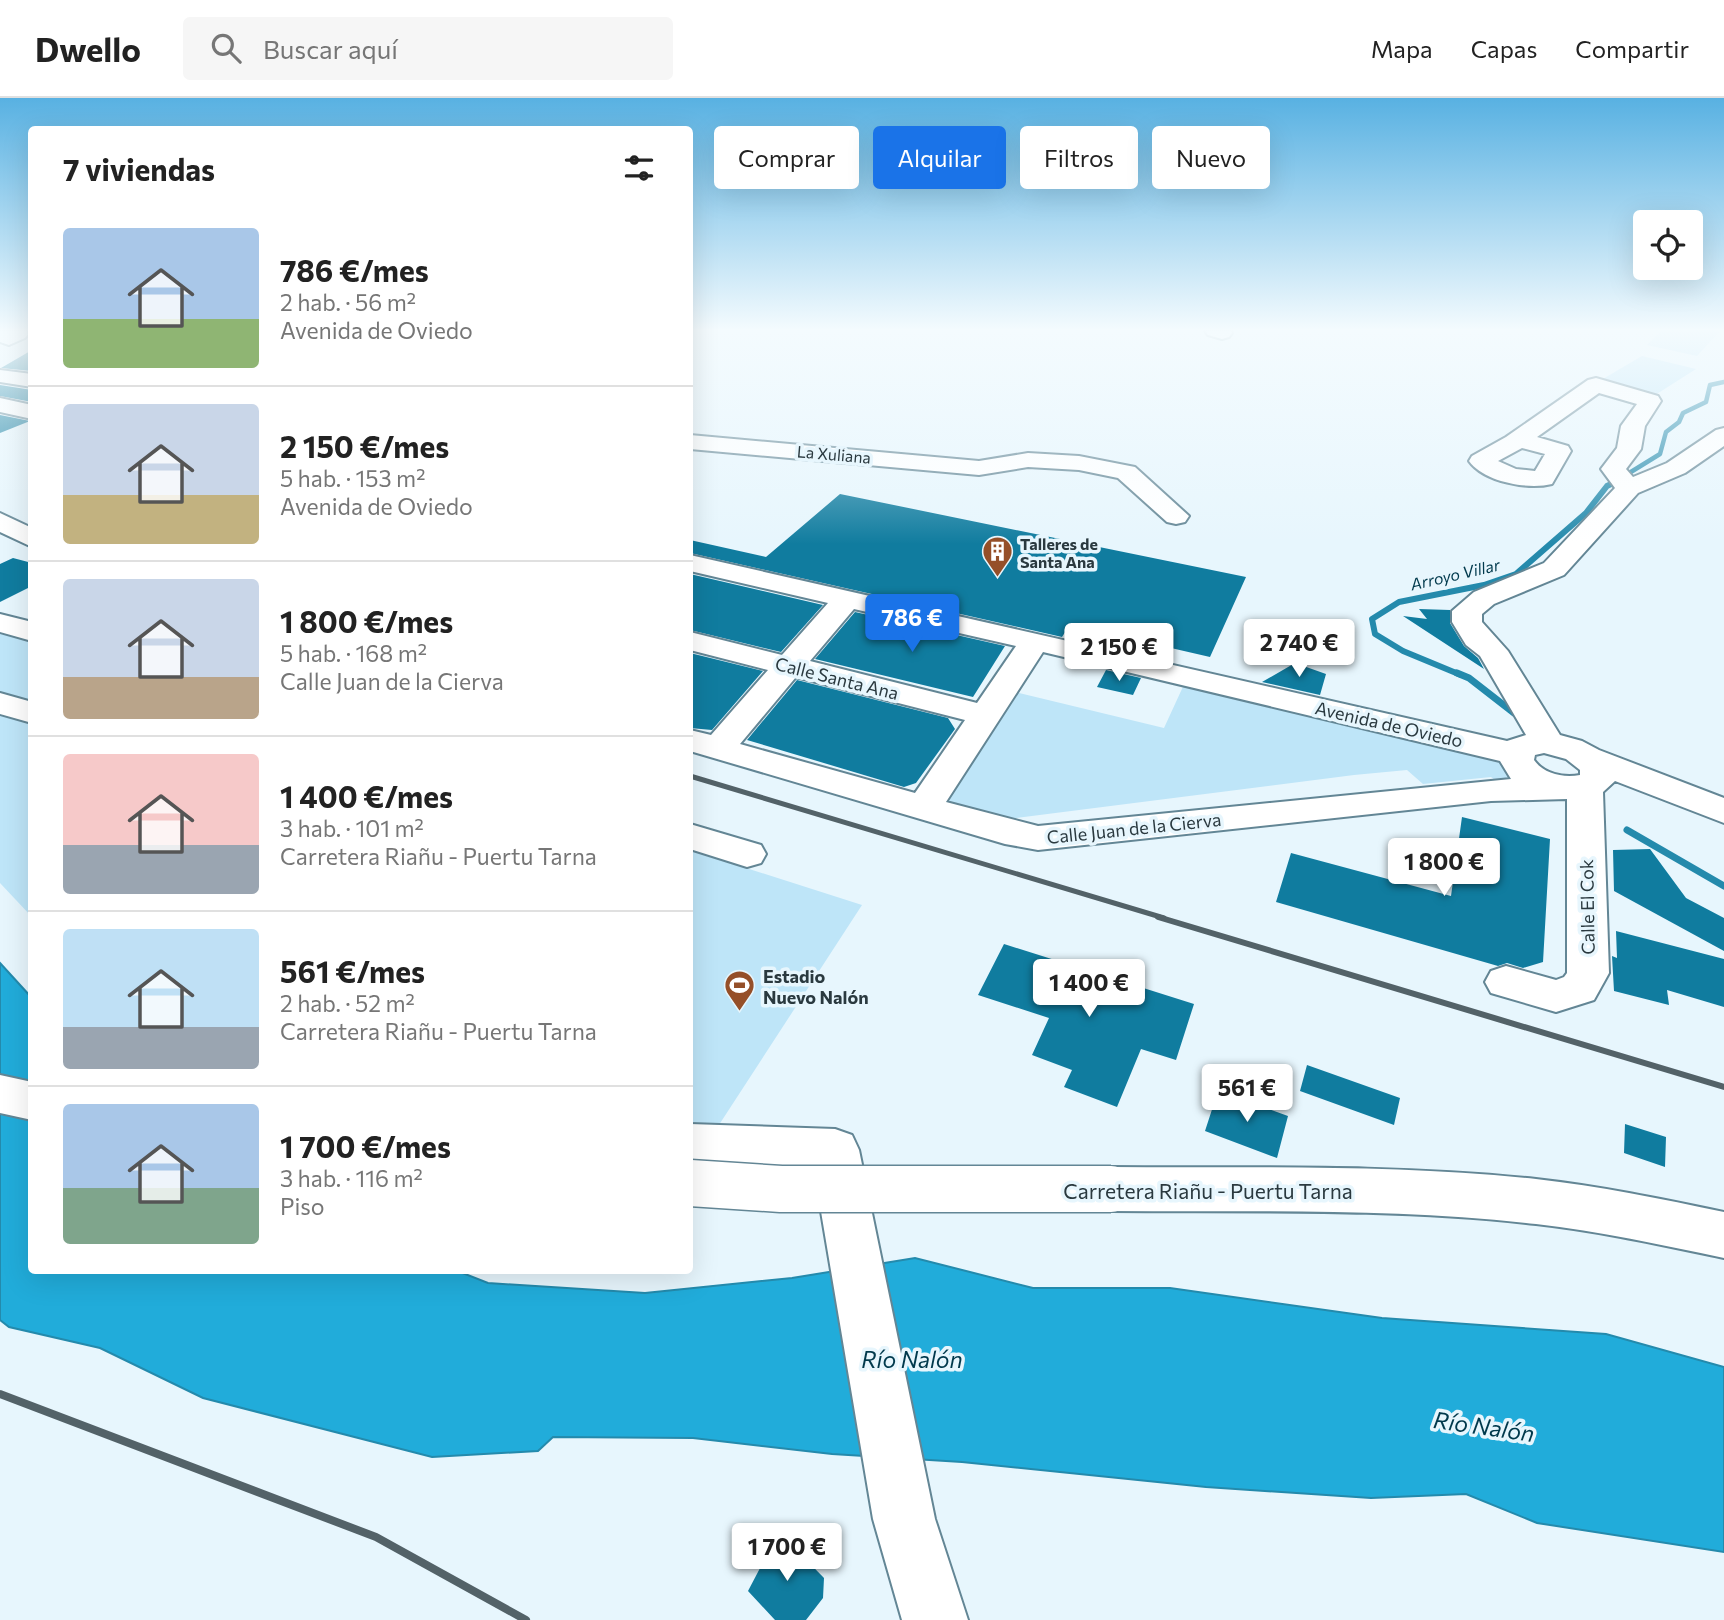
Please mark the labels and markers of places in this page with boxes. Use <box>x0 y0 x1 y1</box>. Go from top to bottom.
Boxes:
place label: Talleres de Santa Ana <box>1020 534 1098 571</box>
building icon: Talleres de Santa Ana <box>980 535 1014 579</box>
pin: 786 € <box>863 594 961 654</box>
pin: 2 740 € <box>1234 620 1364 679</box>
pin: 2 150 € <box>1054 624 1184 683</box>
pin: 1 800 € <box>1379 838 1509 898</box>
pin: 1 400 € <box>1024 960 1154 1019</box>
place label: Estadio Nuevo Nalón <box>763 965 869 1008</box>
sports icon: Estadio Nuevo Nalón <box>723 969 757 1013</box>
pin: 561 € <box>1198 1065 1296 1124</box>
pin: 1 700 € <box>722 1524 852 1583</box>

